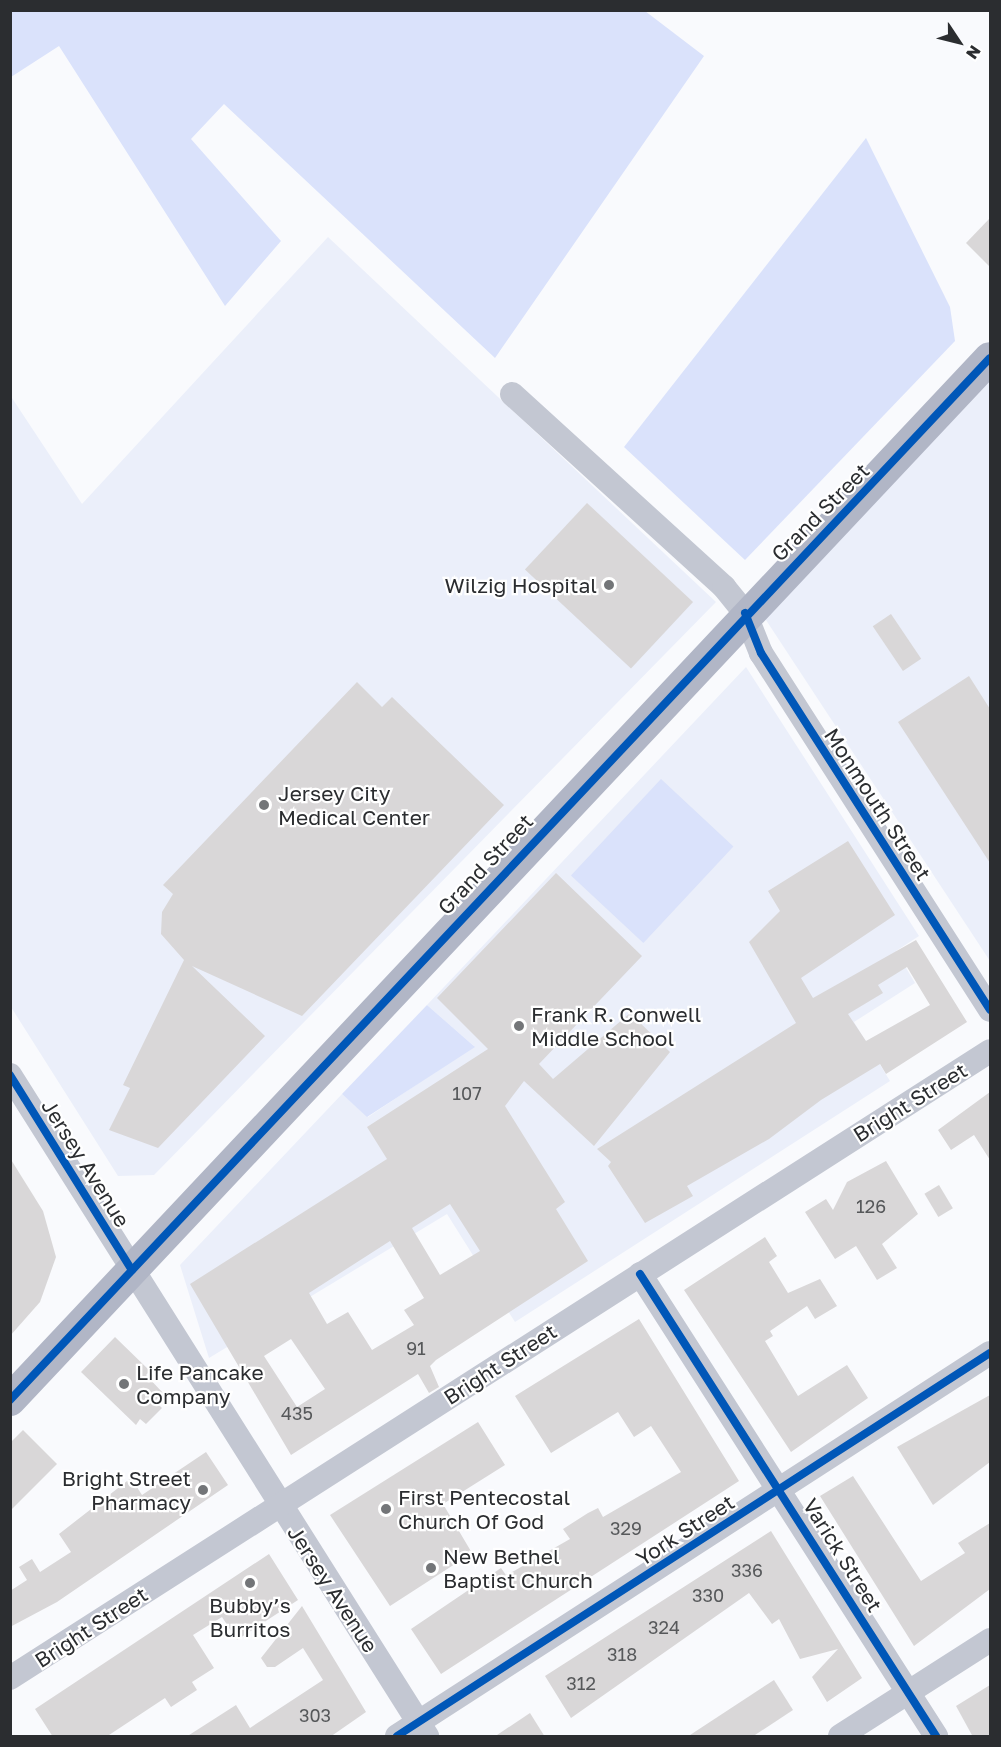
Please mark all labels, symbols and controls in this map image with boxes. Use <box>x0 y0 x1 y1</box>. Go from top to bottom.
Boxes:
north arrow <box>929 12 989 72</box>
text: N <box>962 42 985 63</box>
street label: Grand Street <box>766 458 874 566</box>
place label: Wilzig Hospital <box>445 572 597 598</box>
marker: Wilzig Hospital <box>602 578 616 592</box>
street label: Monmouth Street <box>819 723 937 885</box>
place label: Jersey City Medical Center <box>278 780 430 830</box>
marker: Jersey City Medical Center <box>255 796 273 814</box>
street label: Grand Street <box>432 809 538 919</box>
place label: Frank R. Conwell Middle School <box>531 1001 701 1051</box>
marker: Frank R. Conwell Middle School <box>512 1019 526 1033</box>
street label: Bright Street <box>848 1057 972 1147</box>
house number: 107 <box>452 1082 482 1104</box>
street label: Jersey Avenue <box>37 1094 135 1232</box>
house number: 126 <box>856 1195 886 1217</box>
street label: Bright Street <box>439 1318 561 1410</box>
house number: 91 <box>406 1337 426 1359</box>
place label: Life Pancake Company <box>136 1359 264 1409</box>
marker: Life Pancake Company <box>117 1377 131 1391</box>
house number: 435 <box>281 1402 313 1424</box>
place label: Bright Street Pharmacy <box>62 1465 191 1515</box>
marker: Bright Street Pharmacy <box>196 1483 210 1497</box>
place label: First Pentecostal Church Of God <box>398 1484 570 1534</box>
street label: York Street <box>631 1489 739 1571</box>
street label: Varick Street <box>798 1494 888 1616</box>
marker: First Pentecostal Church Of God <box>379 1502 393 1516</box>
house number: 329 <box>610 1517 642 1539</box>
street label: Jersey Avenue <box>283 1521 383 1657</box>
place label: New Bethel Baptist Church <box>443 1543 593 1593</box>
house number: 336 <box>731 1559 763 1581</box>
marker: New Bethel Baptist Church <box>424 1561 438 1575</box>
marker: Bubby’s Burritos <box>243 1576 257 1590</box>
street label: Bright Street <box>30 1581 152 1673</box>
house number: 330 <box>692 1584 724 1606</box>
place label: Bubby’s Burritos <box>209 1592 291 1642</box>
house number: 324 <box>648 1616 680 1638</box>
house number: 318 <box>607 1643 637 1665</box>
house number: 312 <box>566 1672 596 1694</box>
house number: 303 <box>299 1704 331 1726</box>

